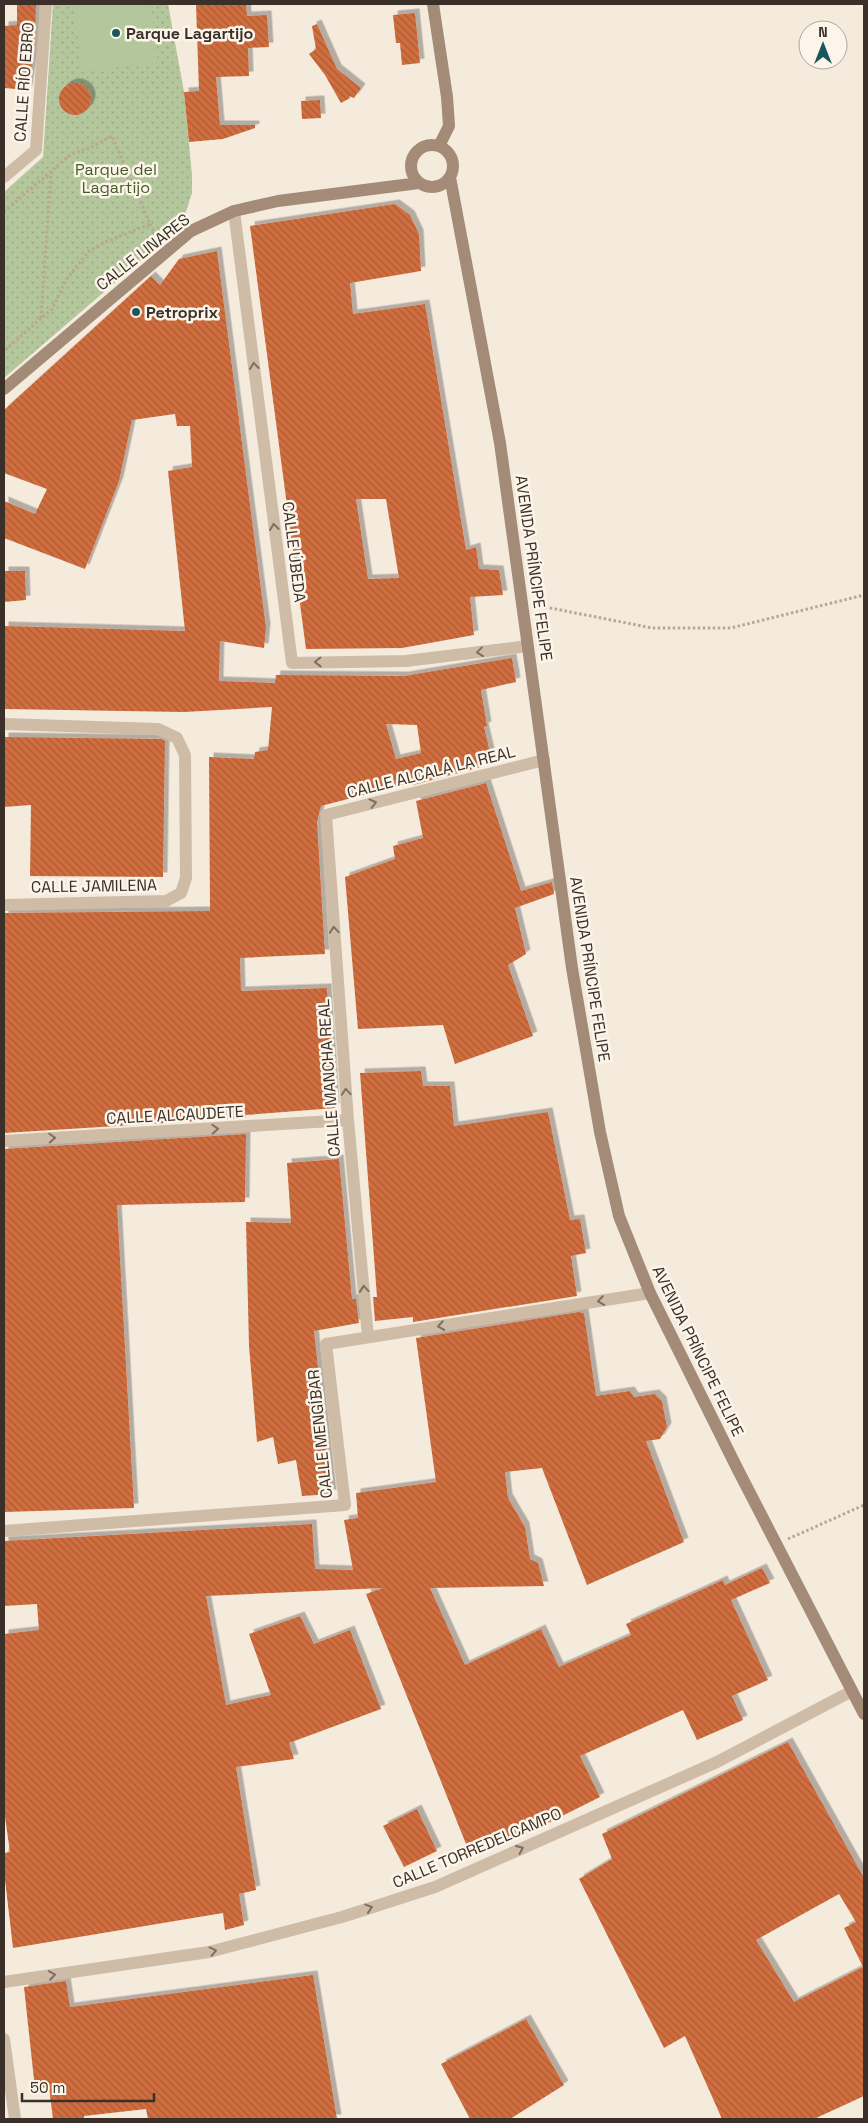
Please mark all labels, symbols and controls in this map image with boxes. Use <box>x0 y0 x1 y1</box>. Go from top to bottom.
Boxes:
north arrow <box>798 20 848 70</box>
street label: CALLE RÍO EBRO <box>9 21 39 143</box>
place label: Parque Lagartijo <box>126 23 254 44</box>
text: N <box>818 23 828 41</box>
marker: Parque Lagartijo <box>110 27 122 39</box>
park label: Parque del Lagartijo <box>75 159 157 198</box>
street label: CALLE LINARES <box>92 209 194 295</box>
place label: Petroprix <box>146 302 218 323</box>
marker: Petroprix <box>130 306 142 318</box>
one-way arrow <box>249 362 259 370</box>
street label: AVENIDA PRÍNCIPE FELIPE <box>511 474 557 662</box>
street label: CALLE ÚBEDA <box>277 500 311 604</box>
one-way arrow <box>269 523 280 531</box>
one-way arrow <box>475 646 483 657</box>
one-way arrow <box>314 657 322 667</box>
street label: CALLE ALCALÁ LA REAL <box>345 741 518 803</box>
one-way arrow <box>369 798 378 809</box>
street label: CALLE JAMILENA <box>31 874 157 898</box>
street label: AVENIDA PRÍNCIPE FELIPE <box>565 875 615 1063</box>
one-way arrow <box>329 926 340 934</box>
street label: CALLE MANCHA REAL <box>313 998 345 1158</box>
one-way arrow <box>340 1088 351 1096</box>
street label: CALLE ALCAUDETE <box>106 1101 244 1129</box>
one-way arrow <box>211 1123 219 1134</box>
one-way arrow <box>49 1133 57 1144</box>
street label: AVENIDA PRÍNCIPE FELIPE <box>648 1262 748 1440</box>
one-way arrow <box>359 1285 370 1293</box>
one-way arrow <box>597 1295 606 1305</box>
one-way arrow <box>437 1320 445 1331</box>
street label: CALLE MENGÍBAR <box>303 1369 337 1499</box>
street label: CALLE TORREDELCAMPO <box>389 1803 565 1893</box>
one-way arrow <box>515 1844 524 1855</box>
one-way arrow <box>365 1904 373 1914</box>
one-way arrow <box>208 1946 217 1957</box>
one-way arrow <box>48 1971 56 1981</box>
scale bar <box>22 2070 155 2102</box>
text: 50 m <box>30 2078 65 2097</box>

